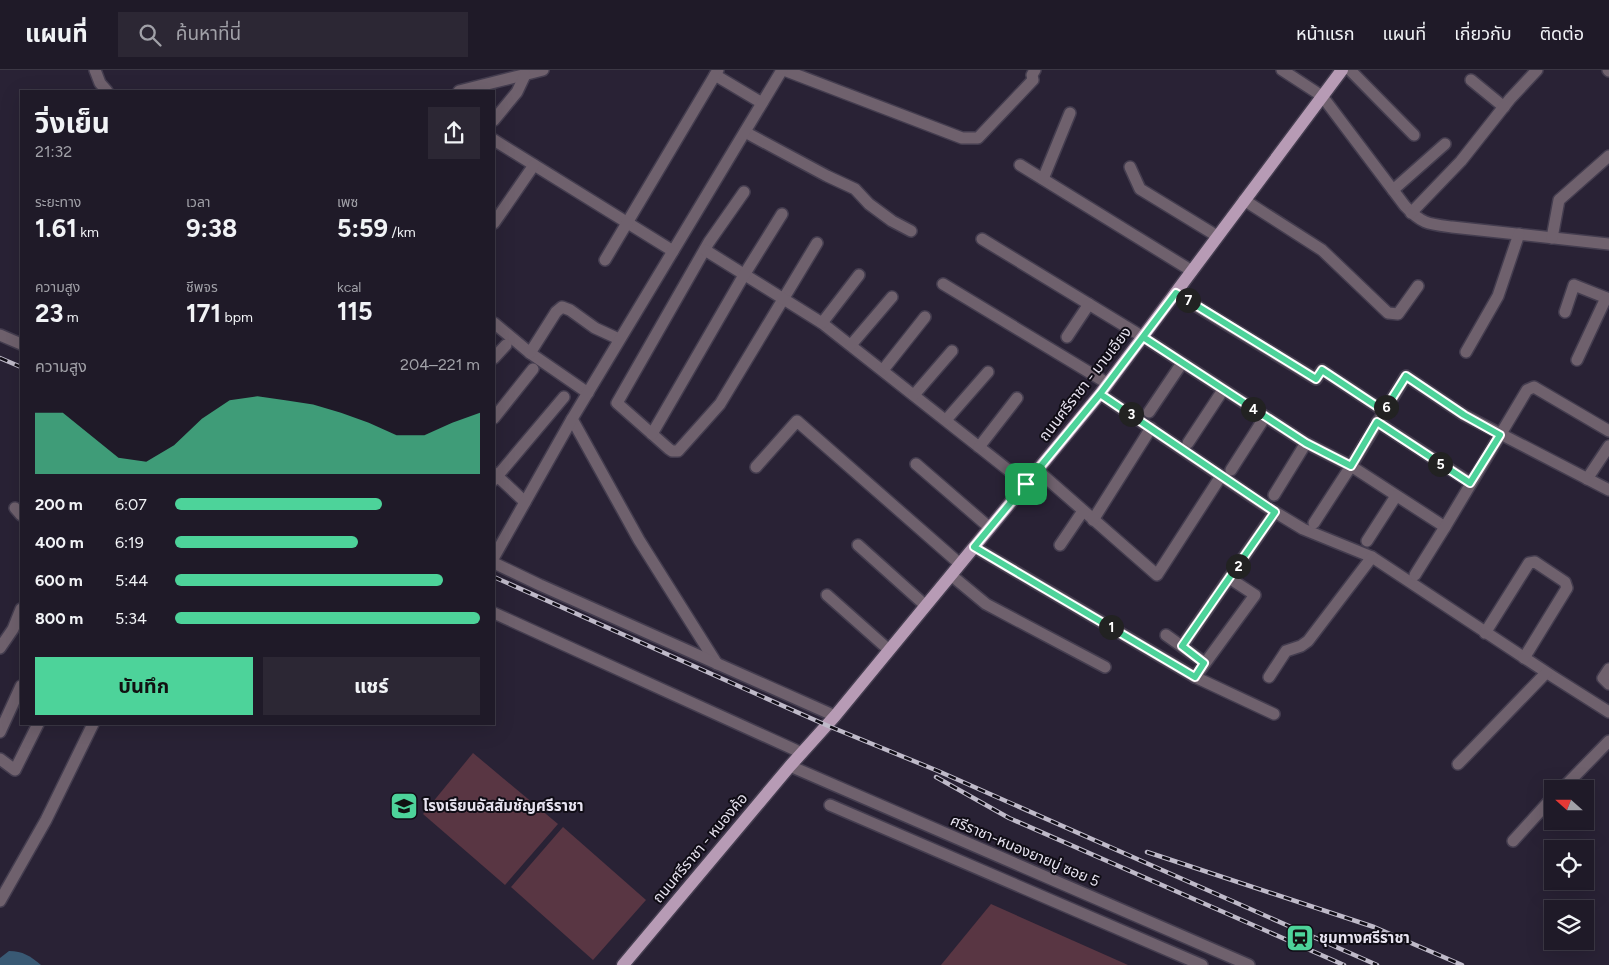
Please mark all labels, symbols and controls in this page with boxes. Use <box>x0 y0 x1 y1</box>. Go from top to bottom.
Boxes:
search box <box>118 12 468 57</box>
text: แผนที่ <box>25 19 88 48</box>
icon: search <box>136 21 164 49</box>
text: ค้นหาที่นี่ <box>176 22 241 45</box>
text: หน้าแรก <box>1296 23 1354 45</box>
text: แผนที่ <box>1382 23 1426 45</box>
text: เกี่ยวกับ <box>1454 23 1512 45</box>
text: ติดต่อ <box>1540 23 1584 45</box>
text: วิ่งเย็น <box>35 106 110 140</box>
button: share <box>428 107 480 159</box>
text: 21:32 <box>35 142 72 161</box>
text: ระยะทาง <box>35 194 81 211</box>
text: เวลา <box>186 194 211 211</box>
text: เพซ <box>337 194 358 211</box>
text: 1.61 <box>35 213 77 243</box>
text: 9:38 <box>186 213 237 243</box>
text: 5:59 <box>337 213 388 243</box>
text: km <box>77 224 99 241</box>
text: /km <box>388 224 416 241</box>
text: ความสูง <box>35 279 80 296</box>
text: ชีพจร <box>186 279 218 296</box>
text: kcal <box>337 279 361 296</box>
pin: 7 <box>1176 288 1200 312</box>
text: 7 <box>1185 292 1192 309</box>
text: 115 <box>337 296 373 326</box>
text: 23 <box>35 298 63 328</box>
text: 171 <box>186 298 221 328</box>
text: m <box>63 309 79 326</box>
text: bpm <box>221 309 253 326</box>
street label: ถนนศรีราชา - มาบเอียง <box>1035 323 1135 445</box>
text: 204–221 m <box>400 355 480 374</box>
text: ความสูง <box>35 357 87 376</box>
pin: 6 <box>1374 394 1398 420</box>
pin: 4 <box>1240 396 1266 422</box>
text: 6 <box>1382 399 1391 416</box>
text: 4 <box>1249 401 1258 418</box>
pin: 3 <box>1118 402 1144 426</box>
text: 3 <box>1128 406 1135 423</box>
pin: 5 <box>1428 452 1452 476</box>
text: 5 <box>1436 456 1445 473</box>
pin <box>1005 463 1047 505</box>
icon: arrive <box>1012 470 1040 498</box>
text: 200 m <box>35 495 83 514</box>
text: 6:07 <box>115 495 147 514</box>
text: 400 m <box>35 533 84 552</box>
text: 6:19 <box>115 533 144 552</box>
pin: 2 <box>1226 554 1250 578</box>
text: 2 <box>1234 558 1243 575</box>
text: 600 m <box>35 571 83 590</box>
text: 5:44 <box>115 571 148 590</box>
text: 800 m <box>35 609 83 628</box>
text: 5:34 <box>115 609 147 628</box>
pin: 1 <box>1098 614 1124 640</box>
text: 1 <box>1109 619 1114 636</box>
button: บันทึก <box>35 657 253 715</box>
button: แชร์ <box>263 657 480 715</box>
north arrow <box>1544 780 1594 830</box>
map controls <box>1544 780 1594 950</box>
street label: ถนนศรีราชา - หนองค้อ <box>649 789 751 907</box>
school or university icon: โรงเรียนอัสสัมชัญศรีราชา <box>389 791 419 821</box>
place label: โรงเรียนอัสสัมชัญศรีราชา <box>423 797 584 815</box>
street label: ศรีราชา-หนองยายบู่ ซอย 5 <box>948 811 1102 891</box>
button: locate <box>1544 840 1594 890</box>
button: layers <box>1544 900 1594 950</box>
station icon: ชุมทางศรีราชา <box>1285 923 1315 953</box>
place label: ชุมทางศรีราชา <box>1319 929 1410 947</box>

